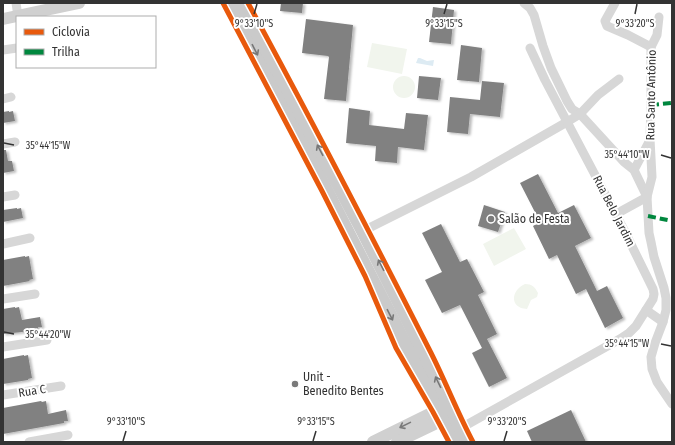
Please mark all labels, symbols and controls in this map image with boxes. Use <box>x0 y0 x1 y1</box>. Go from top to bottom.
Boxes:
legend <box>16 16 156 68</box>
text: 9°33'10"S <box>235 18 273 30</box>
text: 9°33'15"S <box>425 18 463 30</box>
text: 9°33'20"S <box>616 18 654 30</box>
text: Ciclovia <box>52 25 90 39</box>
one-way arrow <box>252 44 259 56</box>
text: Trilha <box>52 45 80 59</box>
street label: Rua Santo Antônio <box>643 49 659 141</box>
text: 35°44'15"W <box>26 140 71 152</box>
one-way arrow <box>316 144 323 156</box>
text: 35°44'10"W <box>604 149 650 161</box>
street label: Rua Belo Jardim <box>590 173 638 249</box>
place label: Salão de Festa <box>499 212 570 226</box>
marker: Salão de Festa <box>486 214 496 224</box>
one-way arrow <box>376 260 384 272</box>
one-way arrow <box>387 309 395 321</box>
text: 35°44'20"W <box>25 329 71 341</box>
text: 35°44'15"W <box>605 338 650 350</box>
place label: Unit - Benedito Bentes <box>303 370 384 398</box>
one-way arrow <box>434 376 441 388</box>
marker: Unit - Benedito Bentes <box>290 379 300 389</box>
street label: Rua C <box>17 382 47 400</box>
text: 9°33'10"S <box>107 416 145 428</box>
text: 9°33'15"S <box>297 416 335 428</box>
text: 9°33'20"S <box>488 416 526 428</box>
one-way arrow <box>400 422 412 429</box>

